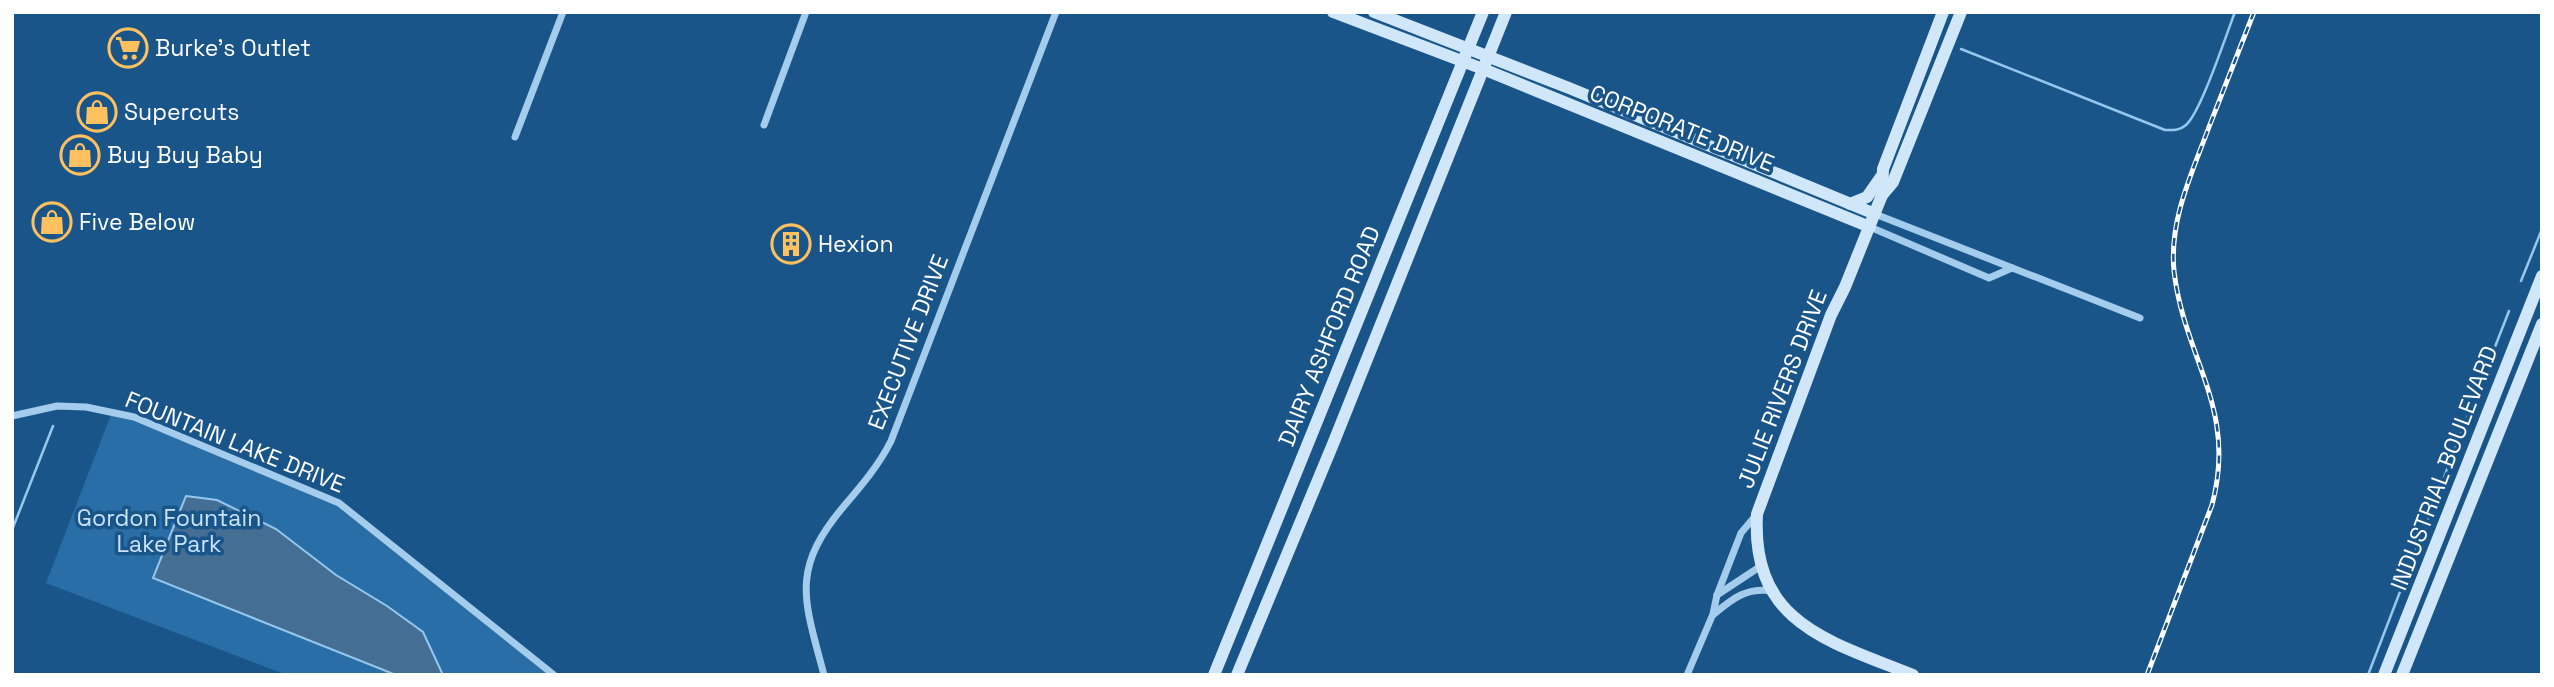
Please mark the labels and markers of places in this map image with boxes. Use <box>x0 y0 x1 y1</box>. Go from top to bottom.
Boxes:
supermarket icon: Burke's Outlet <box>107 27 149 69</box>
place label: Burke's Outlet <box>155 33 311 63</box>
shop icon: Supercuts <box>76 91 118 133</box>
place label: Supercuts <box>124 97 239 127</box>
shop icon: Buy Buy Baby <box>59 134 101 176</box>
place label: Buy Buy Baby <box>107 140 263 170</box>
shop icon: Five Below <box>31 201 73 243</box>
place label: Five Below <box>79 207 195 237</box>
building icon: Hexion <box>770 223 812 265</box>
place label: Hexion <box>818 229 894 259</box>

